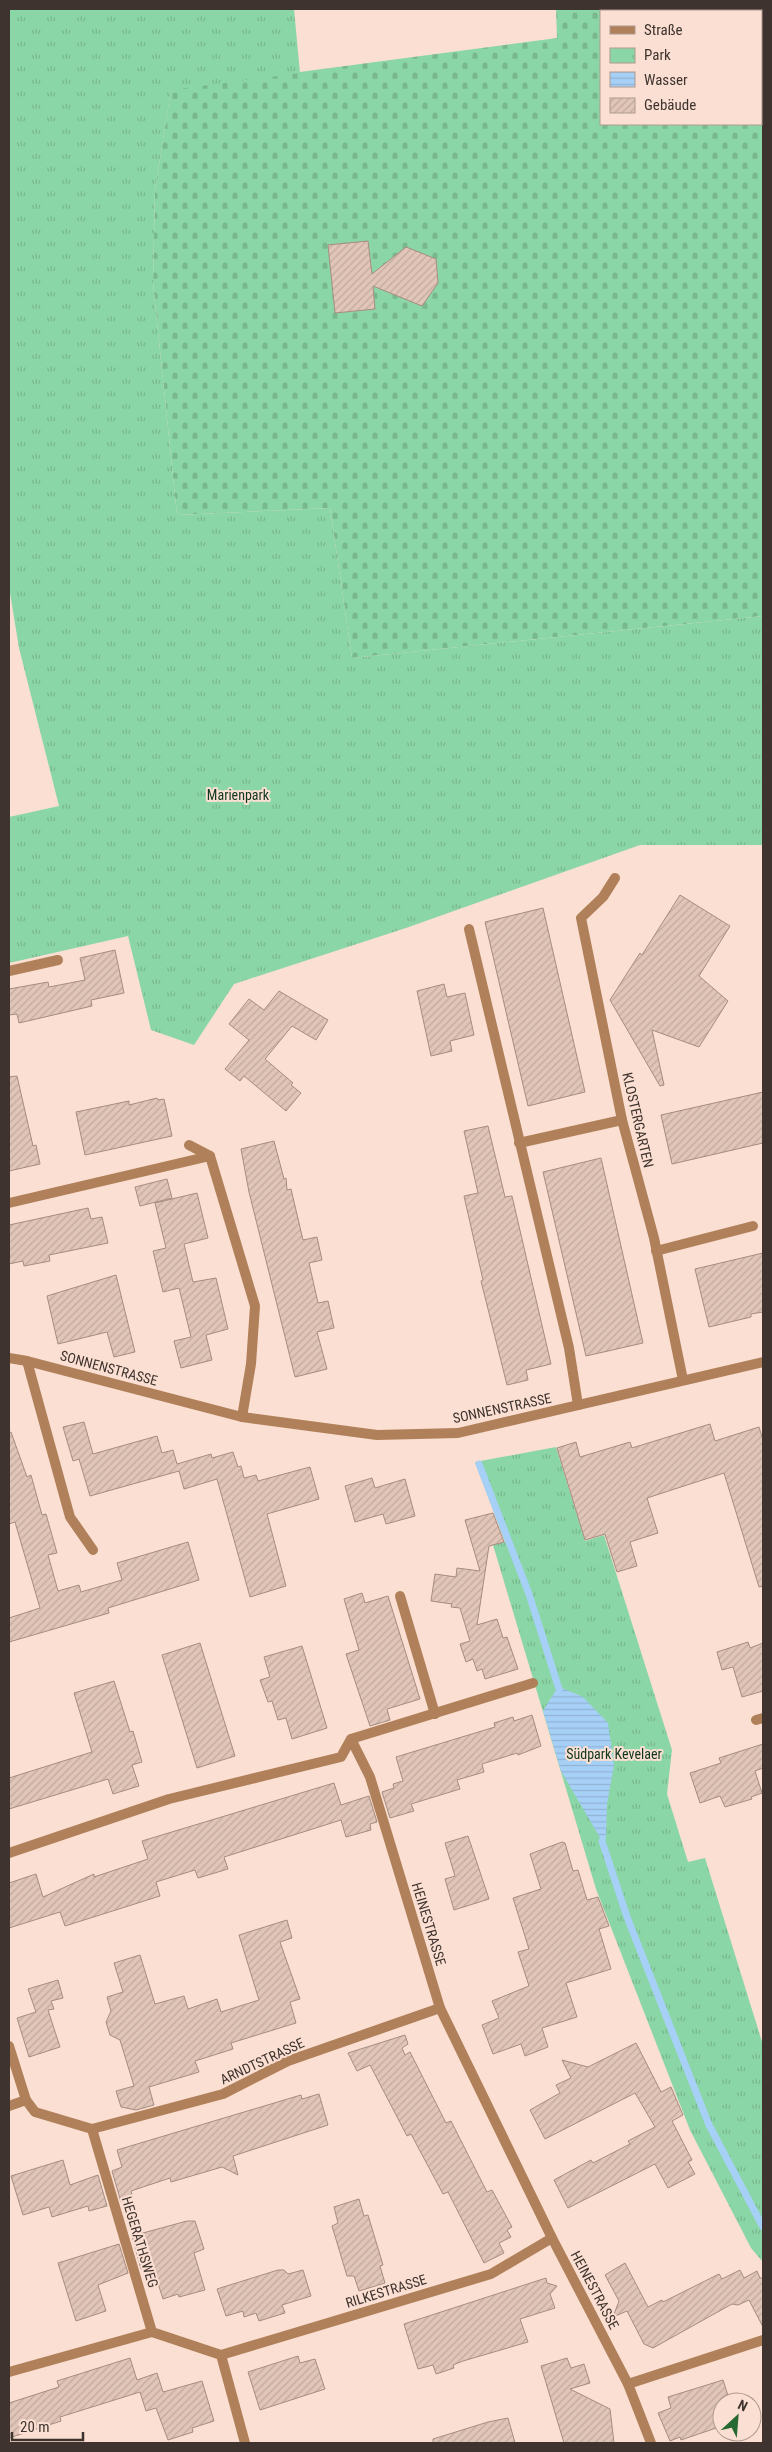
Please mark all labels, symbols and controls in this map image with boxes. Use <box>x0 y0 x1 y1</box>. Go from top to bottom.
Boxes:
legend <box>600 10 762 125</box>
text: Straße <box>644 21 683 39</box>
text: Park <box>644 46 671 64</box>
text: Wasser <box>644 71 688 89</box>
text: Gebäude <box>644 96 696 114</box>
park label: Marienpark <box>207 787 270 803</box>
street label: KLOSTERGARTEN <box>619 1071 657 1169</box>
street label: SONNENSTRASSE <box>59 1347 159 1389</box>
street label: SONNENSTRASSE <box>451 1390 553 1426</box>
park label: Südpark Kevelaer <box>566 1746 662 1762</box>
street label: HEINESTRASSE <box>409 1880 449 1968</box>
street label: ARNDTSTRASSE <box>218 2035 307 2087</box>
street label: HEGERATHSWEG <box>119 2194 161 2290</box>
street label: HEINESTRASSE <box>568 2248 622 2332</box>
street label: RILKESTRASSE <box>344 2271 428 2311</box>
north arrow <box>712 2392 762 2442</box>
text: N <box>735 2396 750 2414</box>
scale bar <box>12 2410 84 2442</box>
text: 20 m <box>20 2418 50 2436</box>

